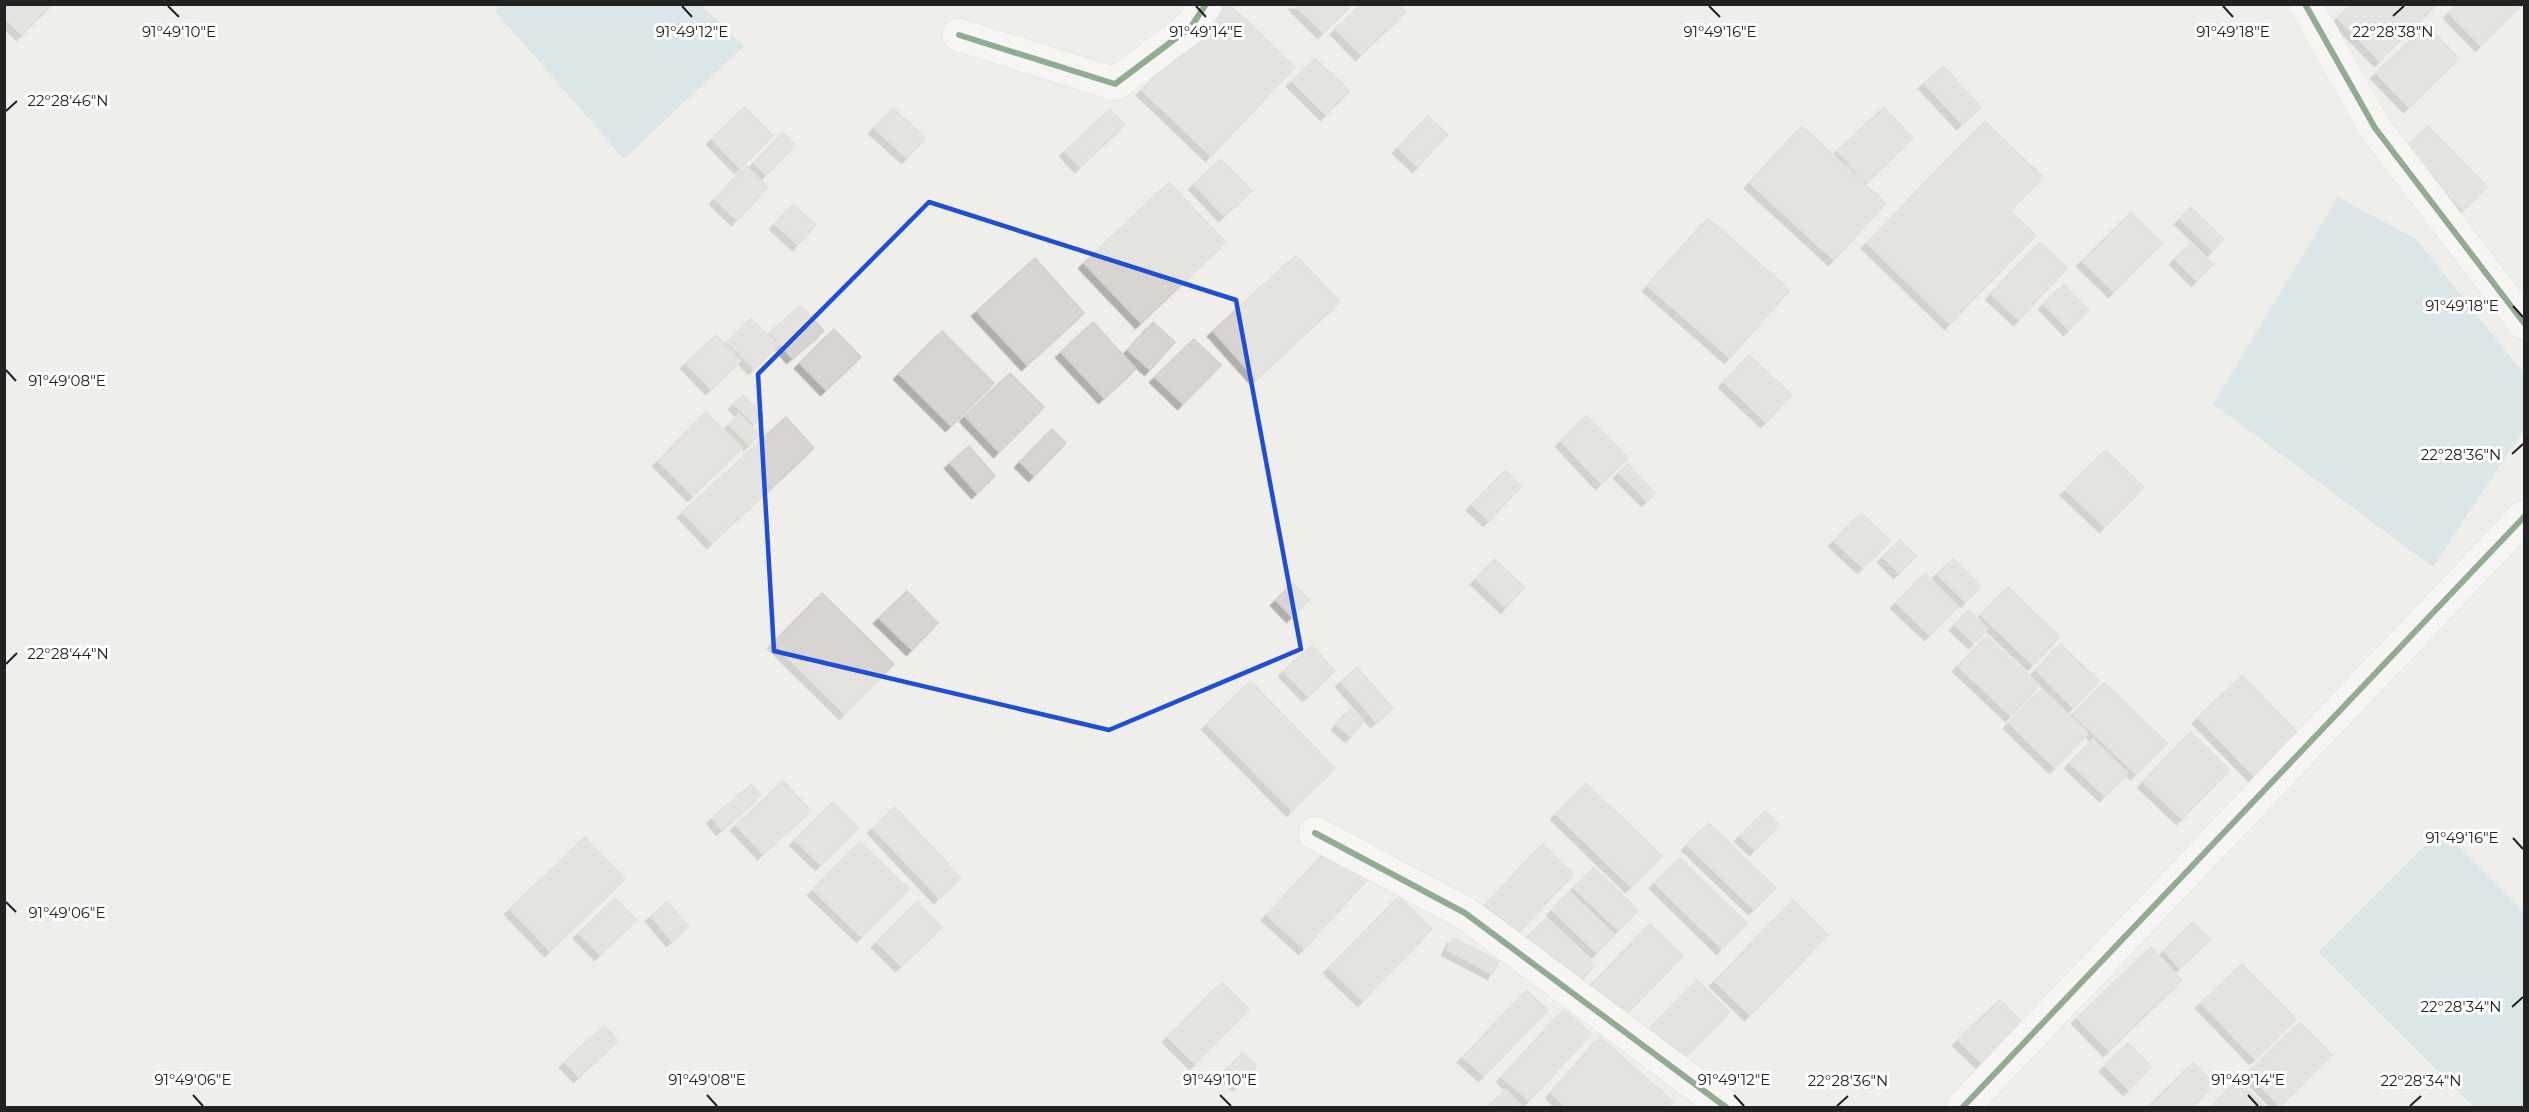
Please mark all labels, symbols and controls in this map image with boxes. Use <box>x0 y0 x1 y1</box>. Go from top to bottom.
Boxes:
text: 91°49'10"E <box>142 22 216 41</box>
text: 91°49'12"E <box>656 22 728 41</box>
text: 91°49'14"E <box>1169 22 1243 41</box>
text: 91°49'16"E <box>1683 22 1757 41</box>
text: 91°49'18"E <box>2196 22 2270 41</box>
text: 22°28'38"N <box>2352 22 2434 41</box>
text: 22°28'46"N <box>27 91 109 110</box>
text: 91°49'18"E <box>2425 296 2499 315</box>
text: 91°49'08"E <box>28 371 106 390</box>
text: 22°28'36"N <box>2421 445 2501 464</box>
text: 22°28'44"N <box>27 644 109 663</box>
text: 91°49'16"E <box>2425 828 2499 847</box>
text: 91°49'06"E <box>28 903 106 922</box>
text: 22°28'34"N <box>2421 997 2501 1016</box>
text: 91°49'06"E <box>154 1070 232 1089</box>
text: 91°49'08"E <box>668 1070 746 1089</box>
text: 91°49'10"E <box>1183 1070 1257 1089</box>
text: 91°49'12"E <box>1698 1070 1770 1089</box>
text: 91°49'14"E <box>2211 1070 2285 1089</box>
text: 22°28'36"N <box>1808 1071 1888 1090</box>
text: 22°28'34"N <box>2381 1071 2461 1090</box>

